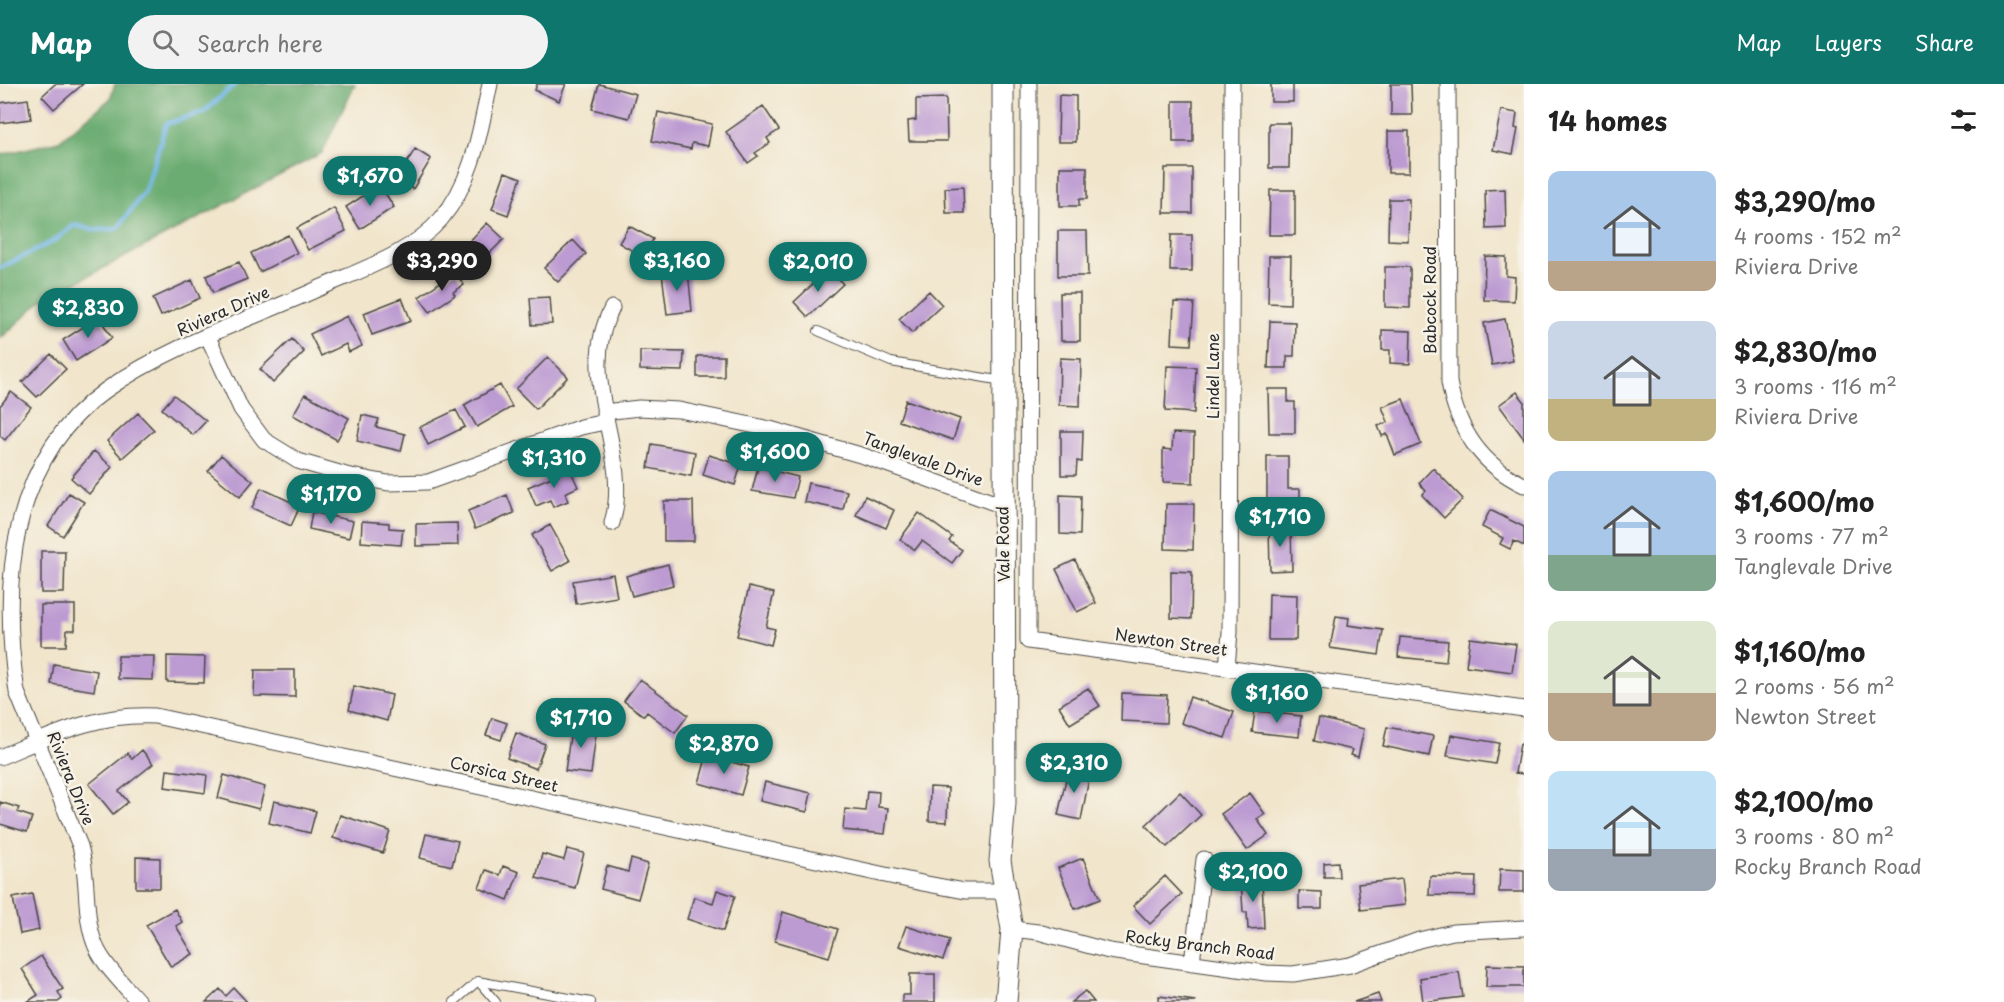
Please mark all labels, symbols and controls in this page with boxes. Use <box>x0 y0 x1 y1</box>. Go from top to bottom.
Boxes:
search box <box>128 15 548 69</box>
text: Map <box>30 21 92 64</box>
icon: search <box>149 26 182 59</box>
text: Search here <box>197 26 323 59</box>
text: Map <box>1737 26 1781 58</box>
text: Layers <box>1814 26 1882 58</box>
text: Share <box>1915 26 1974 58</box>
text: 14 homes <box>1548 101 1667 140</box>
icon: filters <box>1947 104 1980 137</box>
pin: $1,670 <box>321 156 419 207</box>
text: $1,670 <box>337 160 403 190</box>
text: $3,290/mo <box>1734 182 1875 221</box>
icon: home <box>1596 195 1668 267</box>
text: 4 rooms · 152 m² <box>1734 221 1902 251</box>
pin: $3,290 <box>393 241 491 292</box>
pin: $3,160 <box>628 241 726 292</box>
pin: $2,010 <box>769 242 867 293</box>
text: $3,290 <box>406 245 478 275</box>
text: $3,160 <box>644 245 710 275</box>
text: $2,010 <box>783 246 853 276</box>
street label: Babcock Road <box>1417 246 1441 354</box>
text: Riviera Drive <box>1734 251 1858 281</box>
street label: Riviera Drive <box>172 279 273 341</box>
pin: $2,830 <box>39 288 137 339</box>
text: $2,830 <box>52 292 124 322</box>
text: $2,830/mo <box>1734 332 1877 371</box>
street label: Lindel Lane <box>1200 333 1224 419</box>
icon: home <box>1596 345 1668 417</box>
text: 3 rooms · 116 m² <box>1734 371 1897 401</box>
text: Riviera Drive <box>1734 401 1858 431</box>
street label: Tanglevale Drive <box>860 425 987 491</box>
pin: $1,600 <box>726 432 824 483</box>
text: $1,600 <box>740 436 810 466</box>
pin: $1,310 <box>505 438 603 489</box>
text: $1,310 <box>522 442 586 472</box>
pin: $1,170 <box>282 474 380 525</box>
text: $1,170 <box>301 478 362 508</box>
text: $1,600/mo <box>1734 482 1874 521</box>
icon: home <box>1596 495 1668 567</box>
pin: $1,710 <box>1231 497 1329 548</box>
text: $1,710 <box>1249 501 1311 531</box>
street label: Vale Road <box>989 506 1015 582</box>
text: 3 rooms · 77 m² <box>1734 521 1889 551</box>
text: Tanglevale Drive <box>1734 551 1893 581</box>
street label: Newton Street <box>1113 621 1230 661</box>
text: $1,160/mo <box>1734 632 1865 671</box>
icon: home <box>1596 645 1668 717</box>
text: 2 rooms · 56 m² <box>1734 671 1895 701</box>
pin: $1,160 <box>1228 673 1326 724</box>
text: $1,160 <box>1245 677 1309 707</box>
pin: $1,710 <box>532 698 630 749</box>
text: Newton Street <box>1734 701 1876 731</box>
text: $1,710 <box>550 702 612 732</box>
pin: $2,870 <box>675 724 773 775</box>
street label: Riviera Drive <box>42 727 102 828</box>
text: $2,870 <box>689 728 759 758</box>
pin: $2,310 <box>1025 743 1123 794</box>
text: $2,310 <box>1040 747 1108 777</box>
street label: Corsica Street <box>448 749 561 797</box>
text: $2,100/mo <box>1734 782 1873 821</box>
icon: home <box>1596 795 1668 867</box>
text: 3 rooms · 80 m² <box>1734 821 1894 851</box>
text: Rocky Branch Road <box>1734 851 1922 881</box>
pin: $2,100 <box>1204 852 1302 903</box>
text: $2,100 <box>1218 856 1288 886</box>
street label: Rocky Branch Road <box>1124 923 1276 965</box>

